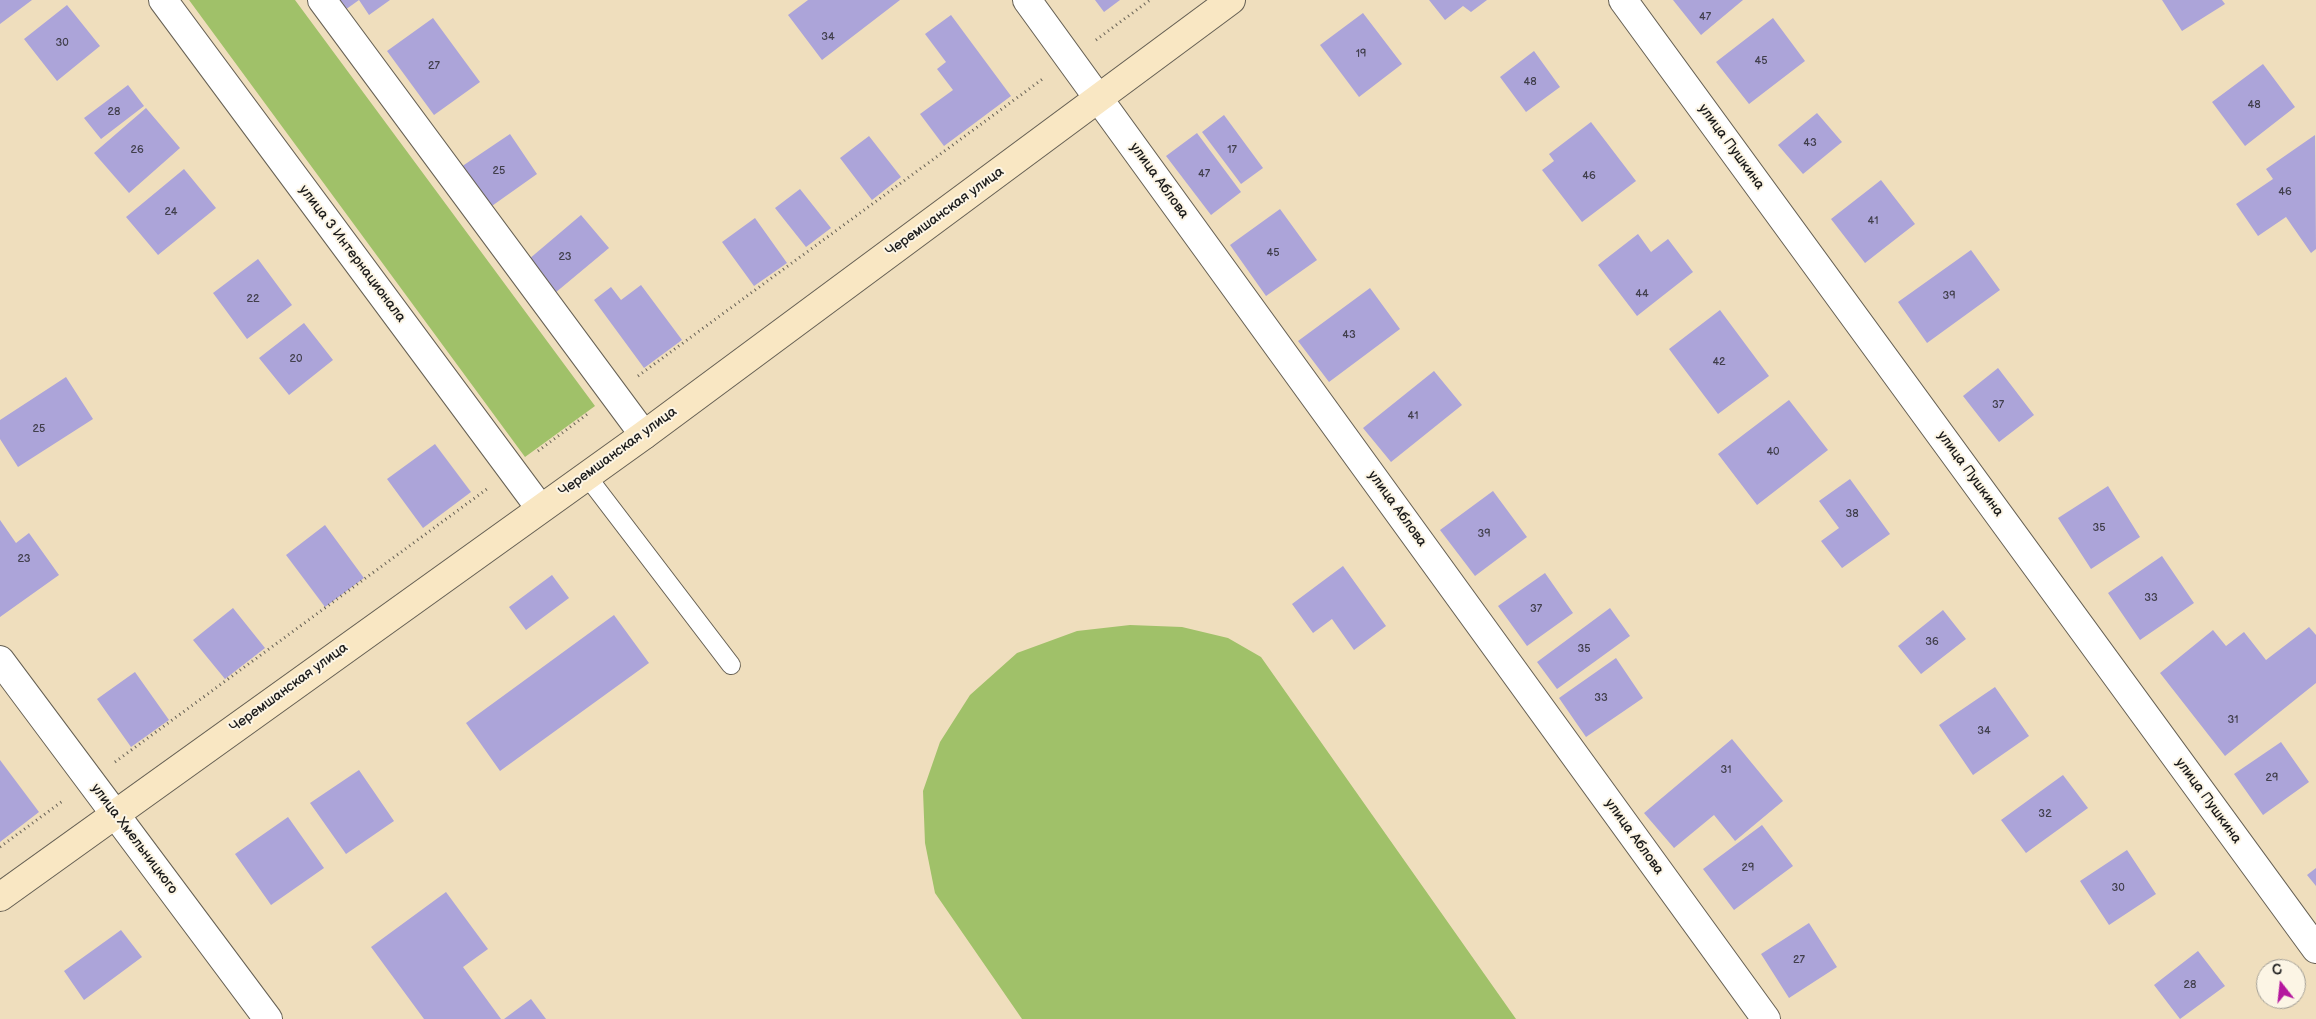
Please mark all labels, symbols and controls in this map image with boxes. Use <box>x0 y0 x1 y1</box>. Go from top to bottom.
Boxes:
house number: 47 <box>1699 10 1711 24</box>
house number: 34 <box>821 30 835 44</box>
house number: 30 <box>55 36 69 50</box>
house number: 19 <box>1356 47 1366 61</box>
house number: 45 <box>1754 54 1768 68</box>
house number: 27 <box>428 59 440 73</box>
house number: 48 <box>1523 75 1537 89</box>
house number: 48 <box>2247 98 2261 112</box>
street label: улица Пушкина <box>1694 101 1768 193</box>
house number: 28 <box>108 105 120 119</box>
house number: 43 <box>1803 136 1817 150</box>
street label: улица Аблова <box>1126 140 1192 222</box>
house number: 26 <box>130 143 144 157</box>
house number: 17 <box>1227 143 1237 157</box>
house number: 25 <box>493 164 505 178</box>
street label: Черемшанская улица <box>883 164 1007 260</box>
house number: 47 <box>1198 167 1210 181</box>
house number: 46 <box>1582 169 1596 183</box>
street label: улица 3 Интернационала <box>295 182 409 326</box>
house number: 46 <box>2278 185 2292 199</box>
house number: 24 <box>164 205 178 219</box>
house number: 41 <box>1868 214 1878 228</box>
house number: 45 <box>1266 246 1280 260</box>
house number: 23 <box>558 250 572 264</box>
house number: 44 <box>1635 287 1649 301</box>
house number: 39 <box>1942 289 1956 303</box>
house number: 22 <box>247 292 259 306</box>
house number: 43 <box>1342 328 1356 342</box>
house number: 20 <box>290 352 302 366</box>
house number: 42 <box>1712 355 1726 369</box>
house number: 37 <box>1992 398 2004 412</box>
street label: Черемшанская улица <box>556 404 680 500</box>
house number: 41 <box>1408 409 1418 423</box>
house number: 25 <box>33 422 45 436</box>
street label: улица Пушкина <box>1933 428 2007 520</box>
house number: 40 <box>1766 445 1780 459</box>
street label: улица Аблова <box>1364 468 1430 550</box>
house number: 38 <box>1845 507 1859 521</box>
house number: 35 <box>2092 521 2106 535</box>
house number: 39 <box>1477 527 1491 541</box>
house number: 23 <box>17 552 31 566</box>
house number: 33 <box>2144 591 2158 605</box>
house number: 37 <box>1530 602 1542 616</box>
house number: 36 <box>1925 635 1939 649</box>
street label: Черемшанская улица <box>227 640 351 736</box>
house number: 35 <box>1577 642 1591 656</box>
house number: 33 <box>1594 691 1608 705</box>
house number: 31 <box>2227 713 2239 727</box>
house number: 34 <box>1977 724 1991 738</box>
street label: улица Пушкина <box>2171 755 2245 847</box>
house number: 31 <box>1720 763 1732 777</box>
house number: 29 <box>2266 771 2278 785</box>
street label: улица Хмельницкого <box>87 781 181 897</box>
street label: улица Аблова <box>1601 796 1667 878</box>
house number: 32 <box>2038 807 2052 821</box>
house number: 29 <box>1742 861 1754 875</box>
house number: 30 <box>2111 881 2125 895</box>
house number: 27 <box>1793 953 1805 967</box>
north arrow <box>2256 959 2306 1009</box>
text: С <box>2270 961 2284 980</box>
house number: 28 <box>2184 978 2196 992</box>

